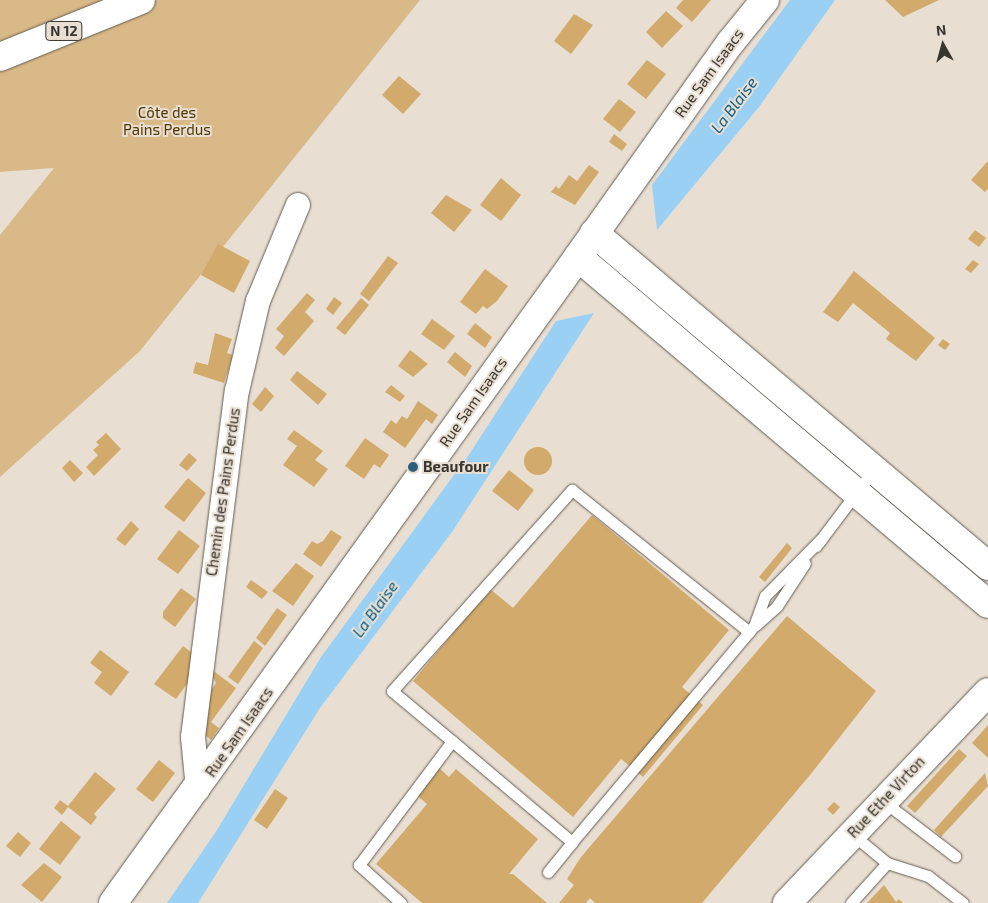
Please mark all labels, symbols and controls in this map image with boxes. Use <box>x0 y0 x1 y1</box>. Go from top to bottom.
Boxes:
road number: N 12 <box>45 20 83 42</box>
north arrow <box>918 20 968 70</box>
text: N <box>935 21 947 39</box>
street label: Rue Sam Isaacs <box>671 25 747 121</box>
water label: La Blaise <box>707 73 761 137</box>
park label: Côte des Pains Perdus <box>123 103 211 138</box>
street label: Rue Sam Isaacs <box>435 354 511 450</box>
street label: Chemin des Pains Perdus <box>202 407 244 577</box>
place label: Beaufour <box>423 458 489 476</box>
marker: Beaufour <box>407 461 419 473</box>
water label: La Blaise <box>348 577 402 641</box>
street label: Rue Sam Isaacs <box>201 684 277 780</box>
street label: Rue Ethe Virton <box>844 752 928 842</box>

